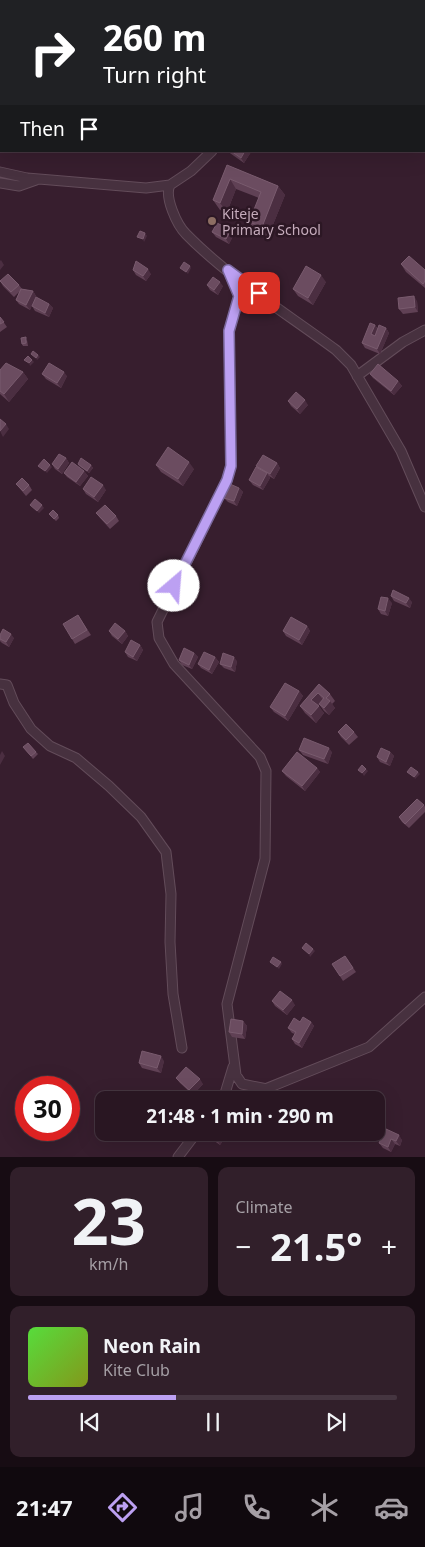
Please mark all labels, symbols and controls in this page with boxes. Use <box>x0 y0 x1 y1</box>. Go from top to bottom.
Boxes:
text: 260 m <box>103 14 206 61</box>
icon: right <box>20 20 85 85</box>
text: Turn right <box>103 59 206 89</box>
icon: arrive <box>75 115 103 143</box>
text: Then <box>20 116 65 142</box>
place label: Kiteje Primary School <box>222 204 321 239</box>
marker: Kiteje Primary School <box>206 215 218 227</box>
pin <box>238 272 280 314</box>
icon: arrive <box>245 279 273 307</box>
position arrow <box>147 559 199 611</box>
speed limit sign: 30 <box>15 1076 80 1141</box>
text: 21:48 · 1 min · 290 m <box>146 1103 334 1129</box>
text: 23 <box>72 1176 146 1264</box>
text: Climate <box>236 1196 293 1218</box>
text: 21.5° <box>270 1220 362 1272</box>
text: − <box>236 1227 252 1265</box>
text: + <box>381 1227 397 1265</box>
text: km/h <box>89 1253 128 1275</box>
text: Neon Rain <box>103 1333 201 1359</box>
text: Kite Club <box>103 1359 170 1381</box>
icon: previous <box>76 1408 104 1436</box>
icon: pause <box>199 1408 227 1436</box>
icon: next <box>322 1408 350 1436</box>
icon: directions <box>105 1490 140 1525</box>
icon: music <box>172 1490 207 1525</box>
icon: phone <box>239 1490 274 1525</box>
icon: climate <box>307 1490 342 1525</box>
icon: car <box>374 1490 409 1525</box>
text: 21:47 <box>16 1492 73 1522</box>

